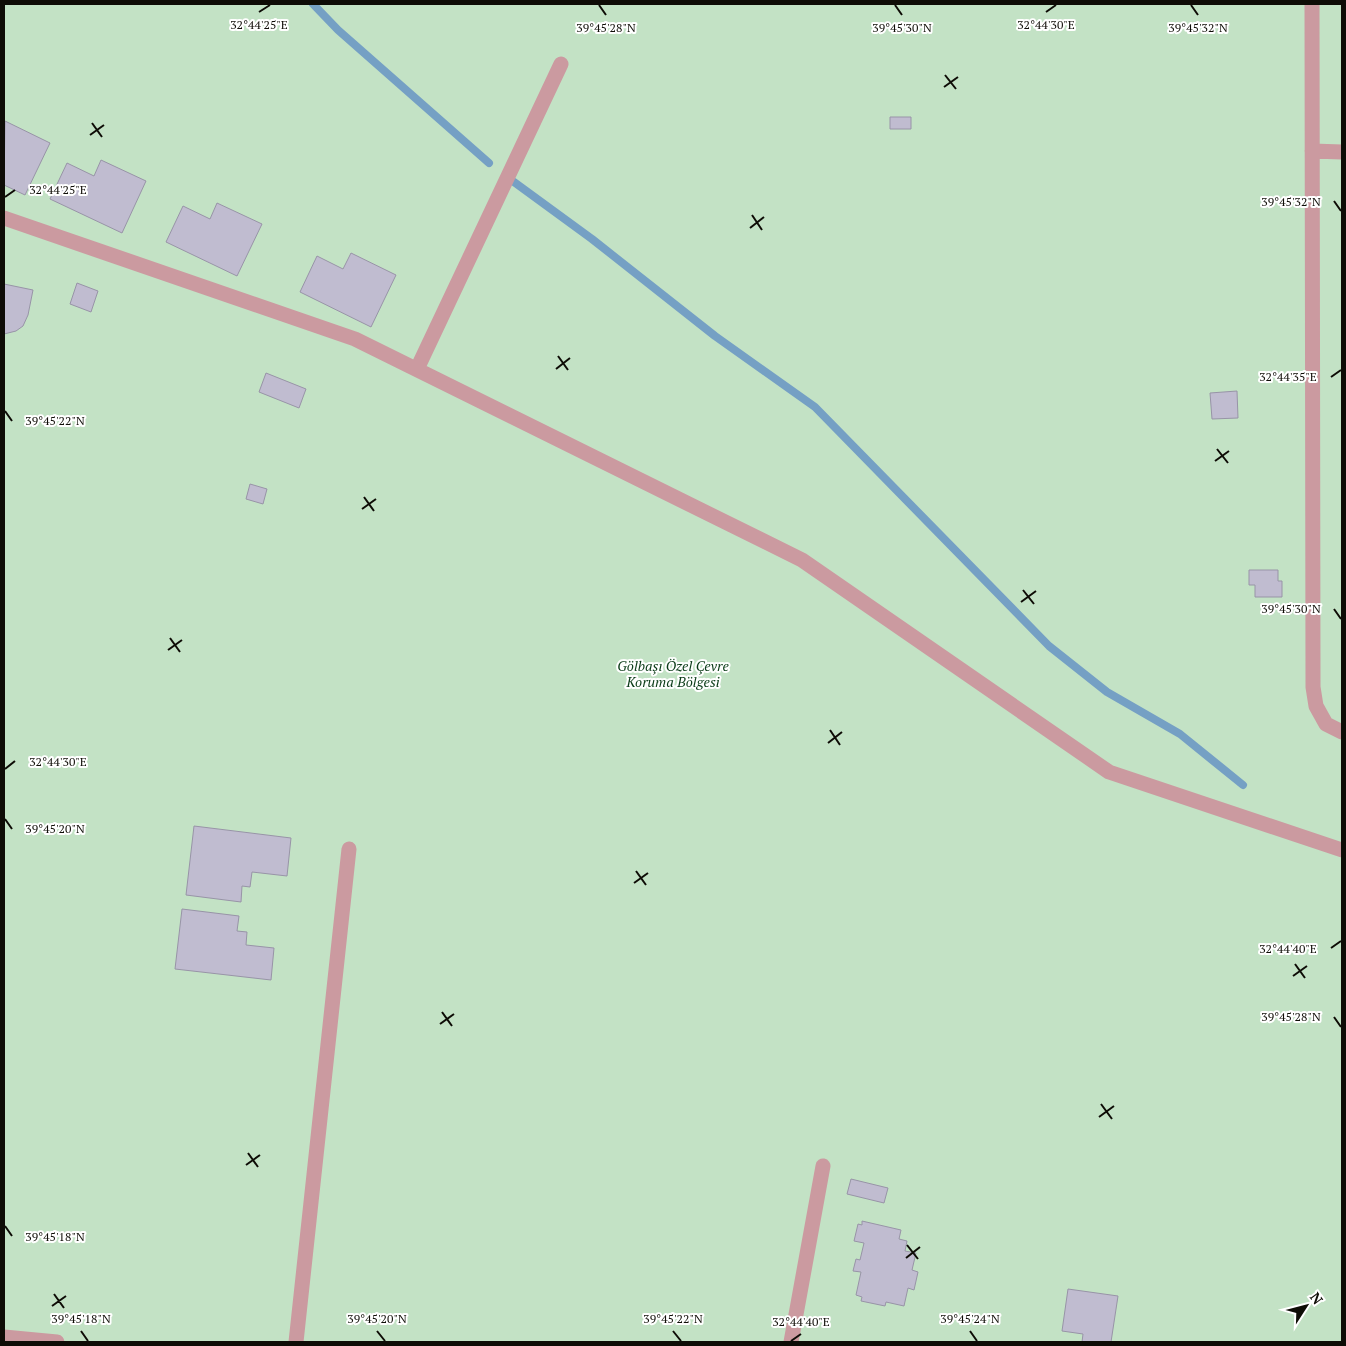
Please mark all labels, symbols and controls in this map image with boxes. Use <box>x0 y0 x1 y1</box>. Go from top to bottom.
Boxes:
text: 32°44'25"E <box>230 17 288 32</box>
text: 32°44'30"E <box>1017 17 1075 32</box>
text: 39°45'28"N <box>576 20 636 35</box>
text: 39°45'30"N <box>872 20 932 35</box>
text: 39°45'32"N <box>1168 20 1228 35</box>
text: 32°44'25"E <box>29 182 87 197</box>
text: 39°45'32"N <box>1261 194 1321 209</box>
text: 32°44'35"E <box>1259 369 1317 384</box>
text: 39°45'22"N <box>25 413 85 428</box>
text: 39°45'30"N <box>1261 601 1321 616</box>
park label: Gölbaşı Özel Çevre Koruma Bölgesi <box>617 656 729 691</box>
text: 32°44'30"E <box>29 754 87 769</box>
text: 39°45'20"N <box>25 821 85 836</box>
text: 32°44'40"E <box>1259 941 1317 956</box>
text: 39°45'28"N <box>1261 1009 1321 1024</box>
text: 39°45'18"N <box>25 1229 85 1244</box>
north arrow <box>1281 1281 1331 1331</box>
text: N <box>1306 1288 1328 1308</box>
text: 39°45'18"N <box>51 1311 111 1326</box>
text: 39°45'20"N <box>347 1311 407 1326</box>
text: 39°45'22"N <box>643 1311 703 1326</box>
text: 39°45'24"N <box>940 1311 1000 1326</box>
text: 32°44'40"E <box>772 1314 830 1329</box>

